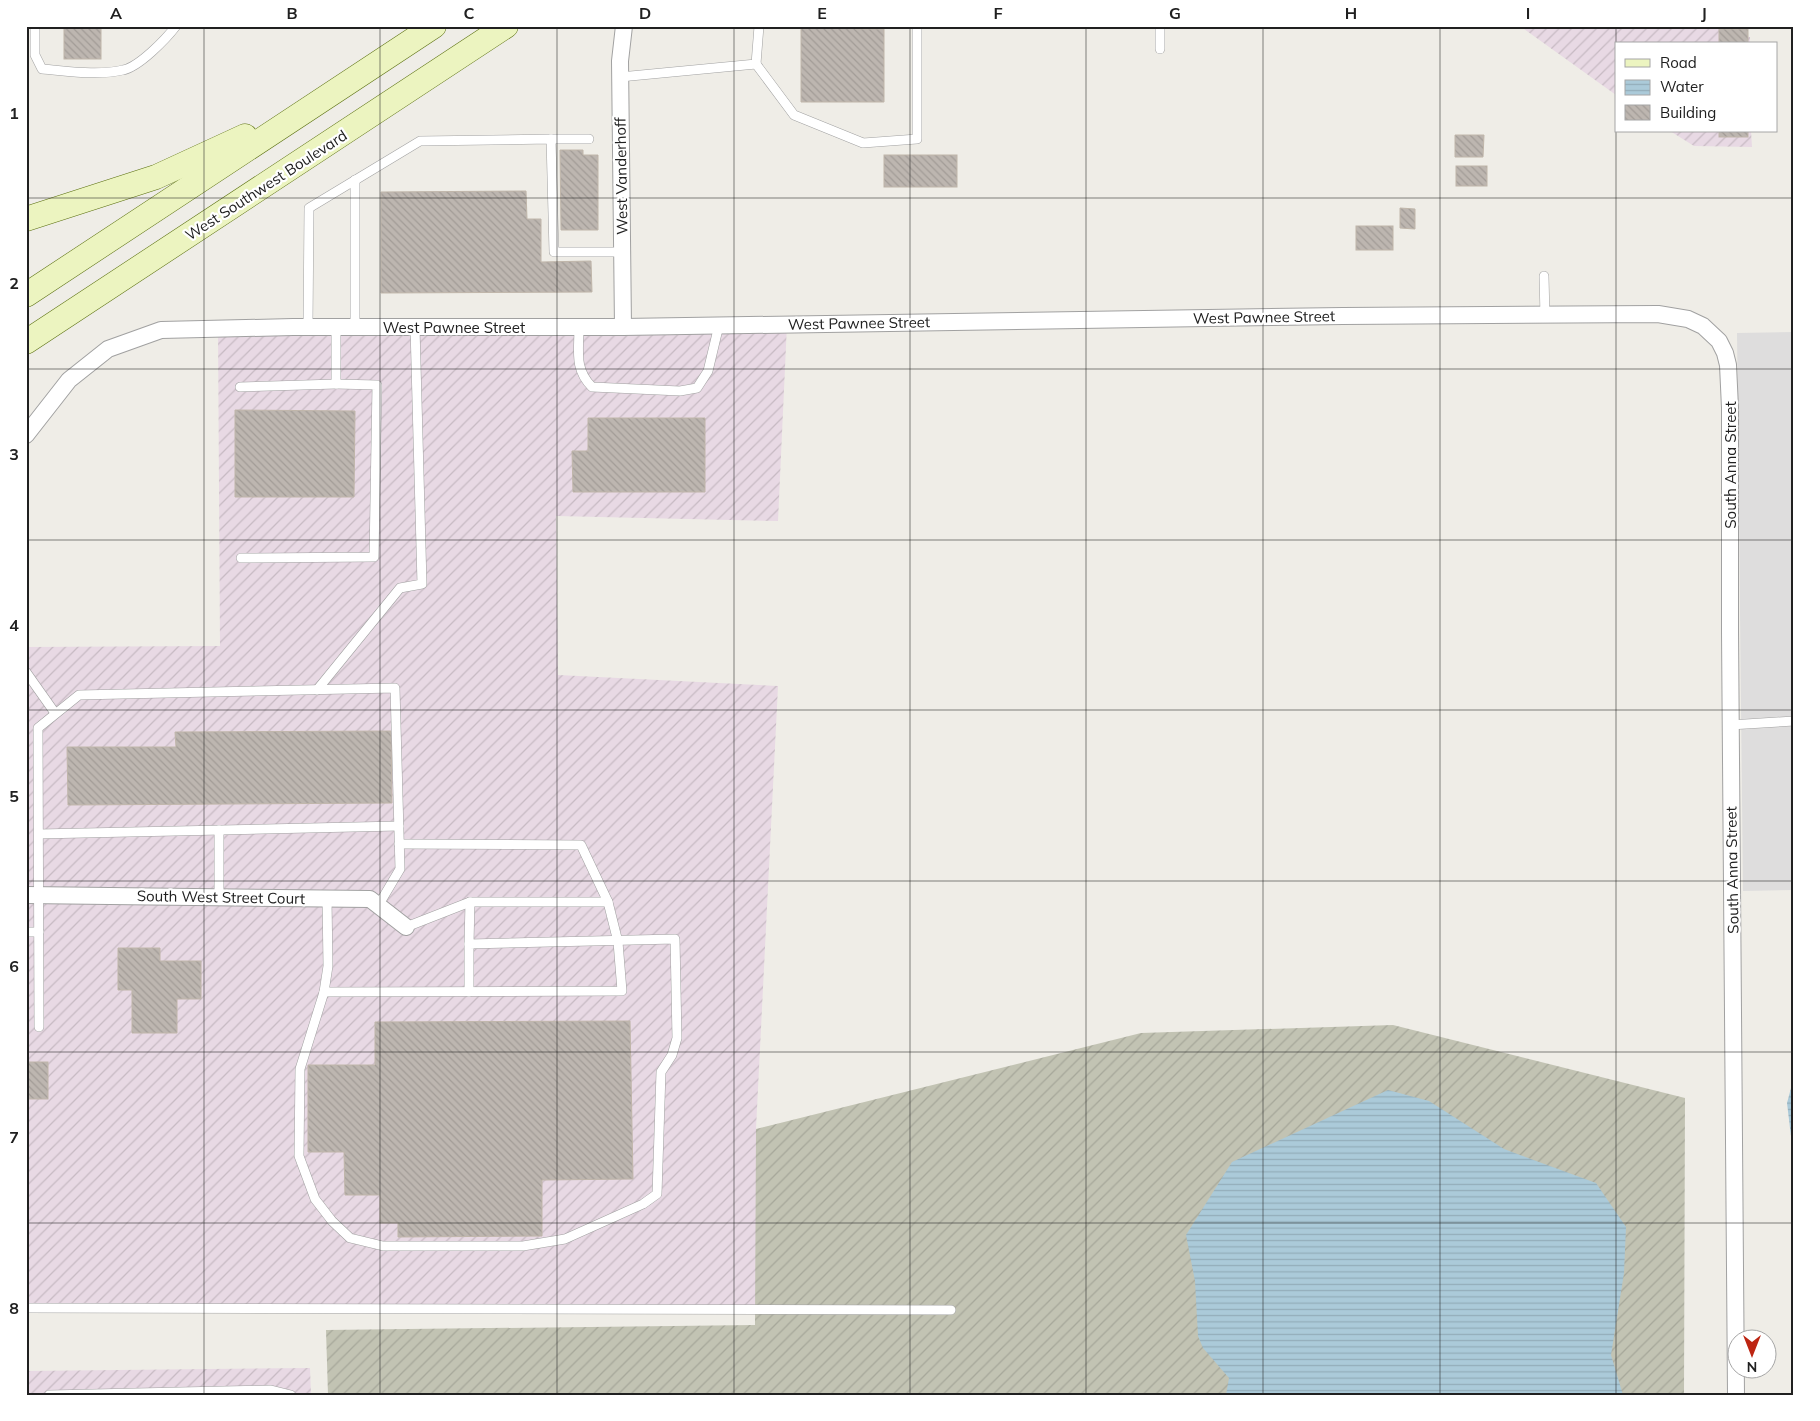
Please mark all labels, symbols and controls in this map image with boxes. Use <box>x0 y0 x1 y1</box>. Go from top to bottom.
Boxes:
text: A <box>110 3 122 23</box>
text: B <box>286 3 298 23</box>
text: C <box>464 3 475 23</box>
text: D <box>639 3 651 23</box>
text: E <box>817 3 827 23</box>
text: F <box>993 3 1003 23</box>
text: G <box>1169 3 1181 23</box>
text: H <box>1345 3 1357 23</box>
text: I <box>1526 3 1530 23</box>
text: J <box>1701 3 1707 23</box>
legend <box>1615 42 1778 132</box>
text: Road <box>1660 53 1697 72</box>
text: Water <box>1660 77 1704 96</box>
text: 1 <box>9 103 19 123</box>
text: Building <box>1660 103 1716 122</box>
street label: West Vanderhoff <box>610 116 632 235</box>
street label: West Southwest Boulevard <box>182 126 350 244</box>
text: 2 <box>9 273 19 293</box>
street label: West Pawnee Street <box>1193 306 1335 328</box>
street label: West Pawnee Street <box>788 312 930 334</box>
street label: West Pawnee Street <box>383 318 525 337</box>
street label: South Anna Street <box>1721 401 1740 529</box>
text: 3 <box>9 444 19 464</box>
text: 4 <box>9 615 19 635</box>
text: 5 <box>9 786 19 806</box>
street label: South Anna Street <box>1721 806 1743 934</box>
street label: South West Street Court <box>137 886 305 908</box>
text: 6 <box>9 956 19 976</box>
text: 7 <box>9 1127 19 1147</box>
text: 8 <box>9 1298 19 1318</box>
north arrow <box>1728 1328 1778 1378</box>
text: N <box>1747 1358 1757 1376</box>

